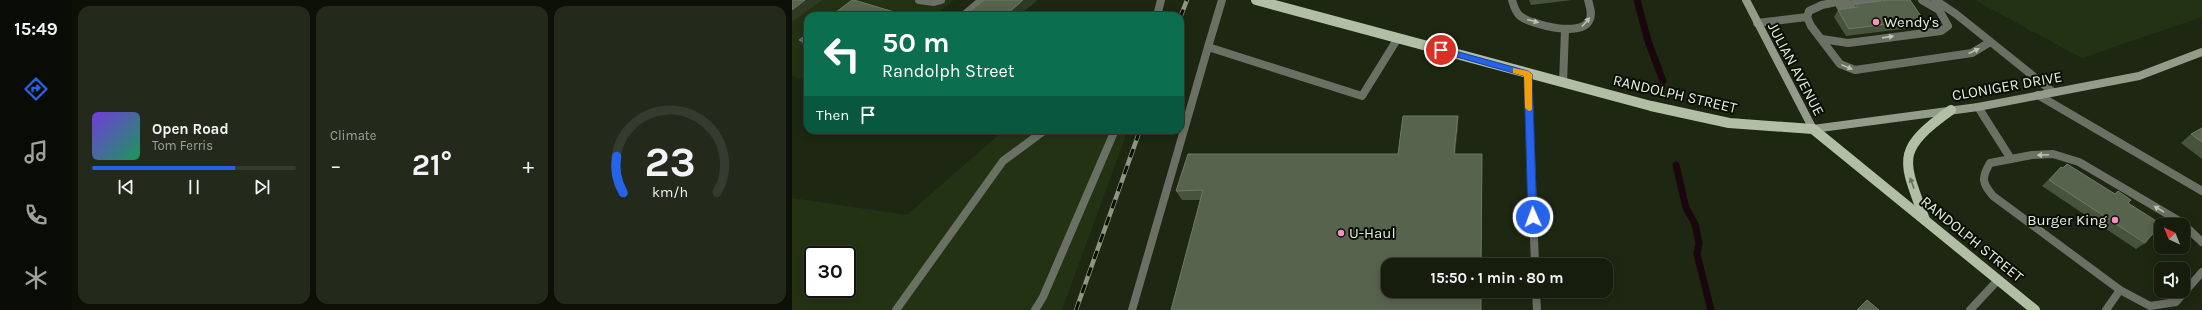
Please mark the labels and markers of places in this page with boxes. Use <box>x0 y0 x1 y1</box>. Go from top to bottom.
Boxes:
place label: Wendy's <box>1884 13 1939 31</box>
marker: Wendy's <box>1871 17 1881 27</box>
pin <box>1424 33 1458 67</box>
place label: Burger King <box>2027 211 2108 229</box>
marker: Burger King <box>2110 215 2120 225</box>
place label: U-Haul <box>1349 224 1396 242</box>
marker: U-Haul <box>1336 228 1346 238</box>

